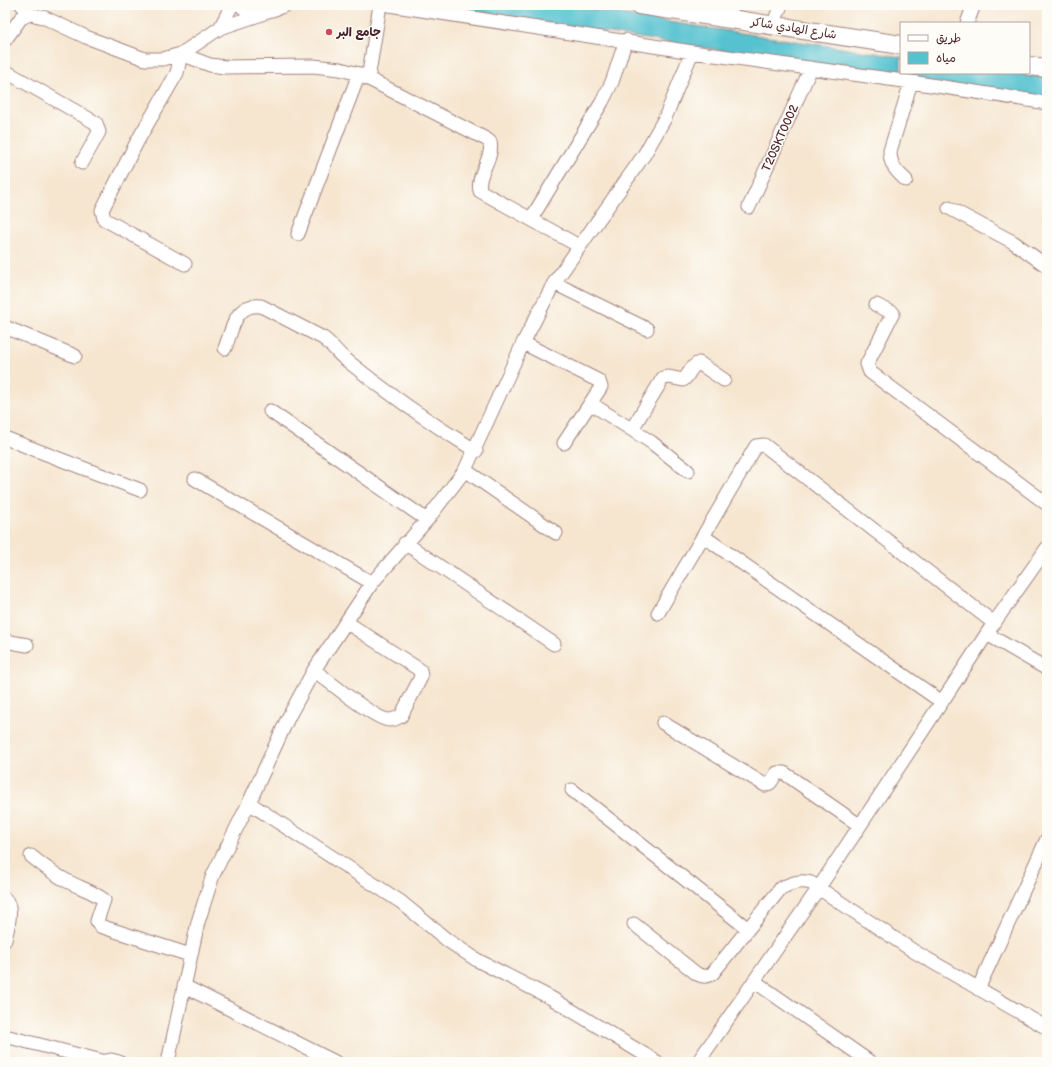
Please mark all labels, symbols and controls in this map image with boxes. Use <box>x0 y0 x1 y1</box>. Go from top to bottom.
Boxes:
street label: شارع الهادي شاكر <box>749 14 838 44</box>
legend <box>900 22 1030 74</box>
place label: جامع البر <box>336 25 381 41</box>
marker: جامع البر <box>324 27 334 37</box>
text: طريق <box>936 31 961 46</box>
text: مياه <box>936 51 956 66</box>
street label: T20SKT0002 <box>759 102 802 174</box>

